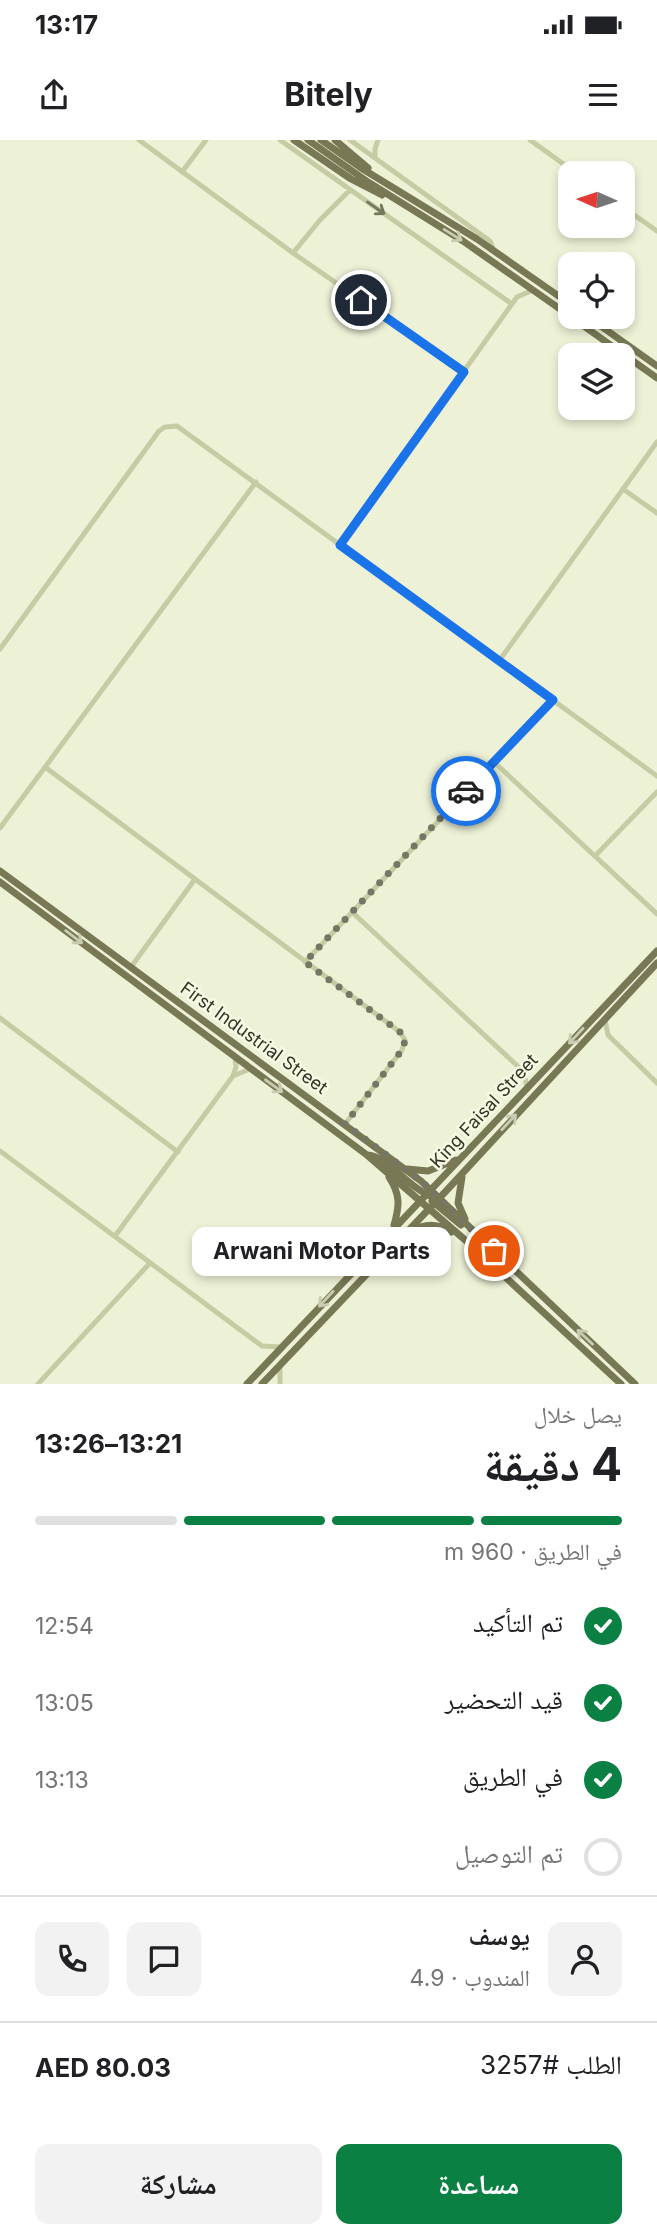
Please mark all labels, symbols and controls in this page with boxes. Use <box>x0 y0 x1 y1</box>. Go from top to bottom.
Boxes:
text: 13:17 <box>35 9 98 40</box>
text: Bitely <box>284 75 373 114</box>
icon: share <box>35 76 73 114</box>
icon: menu <box>584 76 622 114</box>
north arrow <box>558 161 635 238</box>
map controls <box>558 161 635 420</box>
one-way arrow <box>366 201 385 215</box>
one-way arrow <box>443 227 462 242</box>
button: locate <box>558 252 635 329</box>
pin <box>331 270 391 330</box>
icon: home <box>342 281 380 319</box>
button: layers <box>558 343 635 420</box>
courier <box>431 756 501 826</box>
icon: car <box>447 772 485 810</box>
one-way arrow <box>65 929 84 944</box>
street label: First Industrial Street <box>177 977 332 1098</box>
one-way arrow <box>568 1027 585 1044</box>
street label: King Faisal Street <box>426 1049 542 1172</box>
one-way arrow <box>264 1079 283 1093</box>
one-way arrow <box>501 1114 518 1131</box>
pin <box>464 1221 524 1281</box>
callout: Arwani Motor Parts <box>193 1226 452 1276</box>
icon: bag <box>475 1232 513 1270</box>
text: Arwani Motor Parts <box>213 1237 430 1265</box>
one-way arrow <box>317 1290 334 1307</box>
one-way arrow <box>577 1329 594 1346</box>
text: يصل خلال <box>534 1401 622 1429</box>
text: 13:21–13:26 <box>35 1428 182 1459</box>
text: 4 دقيقة <box>483 1436 622 1492</box>
text: في الطريق · 960 m <box>444 1538 622 1566</box>
text: تم التأكيد <box>473 1607 563 1638</box>
icon: check <box>584 1607 622 1645</box>
text: 12:54 <box>35 1612 94 1640</box>
text: قيد التحضير <box>445 1684 563 1715</box>
icon: check <box>584 1684 622 1722</box>
text: 13:05 <box>35 1689 94 1717</box>
text: في الطريق <box>463 1761 563 1792</box>
icon: check <box>584 1761 622 1799</box>
text: 13:13 <box>35 1766 89 1794</box>
text: تم التوصيل <box>455 1838 563 1869</box>
text: يوسف <box>469 1920 530 1951</box>
button: phone <box>35 1922 109 1996</box>
button: chat <box>127 1922 201 1996</box>
button: person <box>548 1922 622 1996</box>
text: المندوب · 4.9 <box>410 1964 530 1992</box>
text: الطلب #3257 <box>480 2049 622 2080</box>
text: AED 80.03 <box>35 2052 171 2083</box>
button: مشاركة <box>35 2144 322 2224</box>
button: مساعدة <box>336 2144 622 2224</box>

